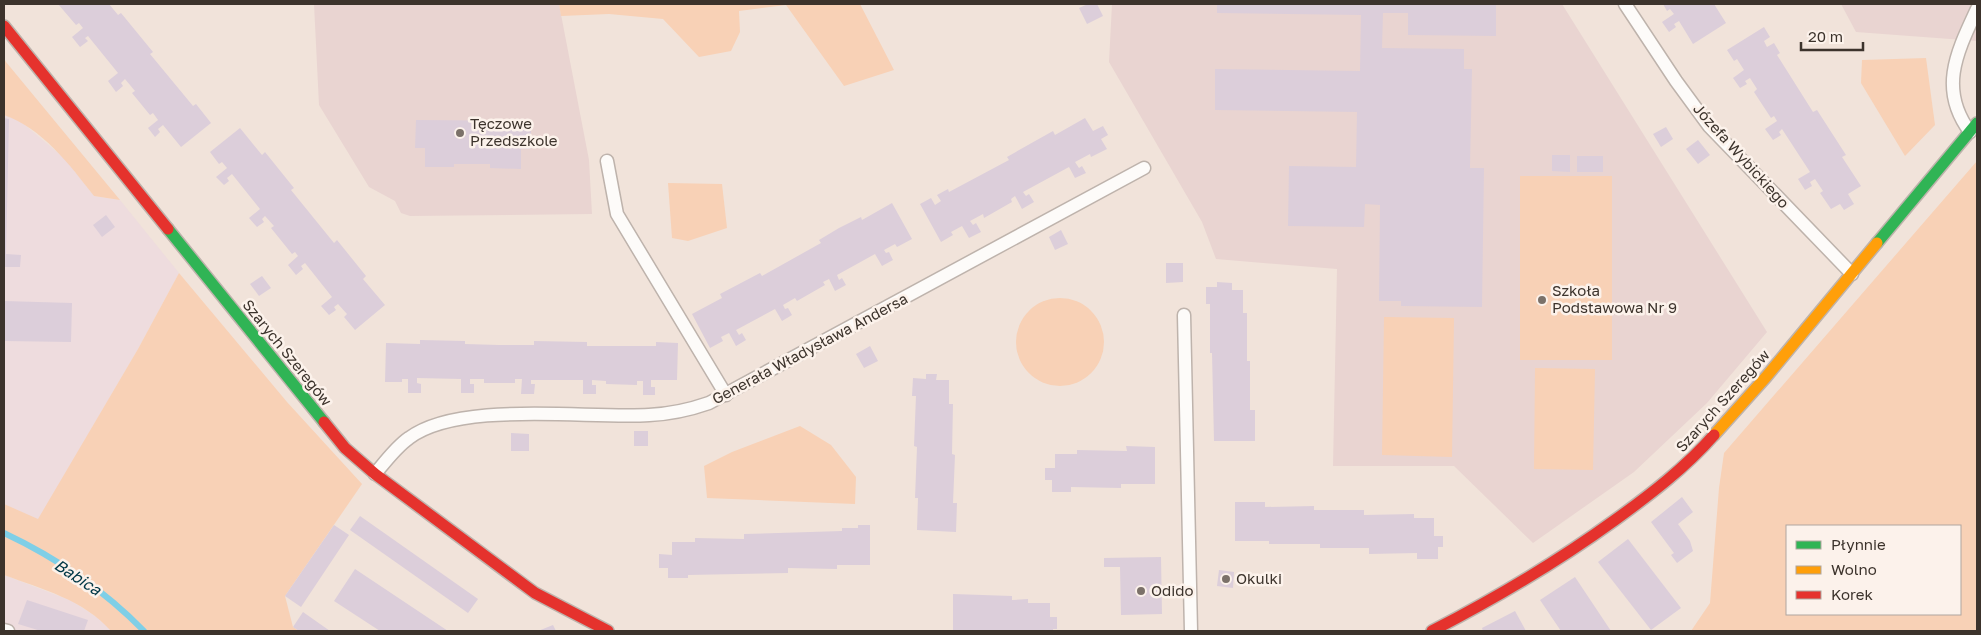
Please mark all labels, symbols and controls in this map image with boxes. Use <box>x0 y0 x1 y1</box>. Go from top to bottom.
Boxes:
scale bar <box>1801 20 1864 52</box>
text: 20 m <box>1808 27 1843 45</box>
street label: Józefa Wybickiego <box>1690 99 1793 211</box>
place label: Tęczowe Przedszkole <box>470 114 558 149</box>
marker: Tęczowe Przedszkole <box>454 127 466 139</box>
place label: Szkoła Podstawowa Nr 9 <box>1552 281 1677 316</box>
street label: Generała Władysława Andersa <box>709 289 910 407</box>
marker: Szkoła Podstawowa Nr 9 <box>1536 294 1548 306</box>
street label: Szarych Szeregów <box>239 296 336 409</box>
street label: Szarych Szeregów <box>1672 345 1773 455</box>
legend <box>1786 525 1961 615</box>
text: Płynnie <box>1831 535 1886 553</box>
water label: Babica <box>51 555 106 600</box>
text: Wolno <box>1831 560 1877 578</box>
place label: Okulki <box>1236 569 1282 587</box>
marker: Okulki <box>1220 573 1232 585</box>
place label: Odido <box>1151 581 1194 599</box>
marker: Odido <box>1135 585 1147 597</box>
text: Korek <box>1831 585 1873 603</box>

